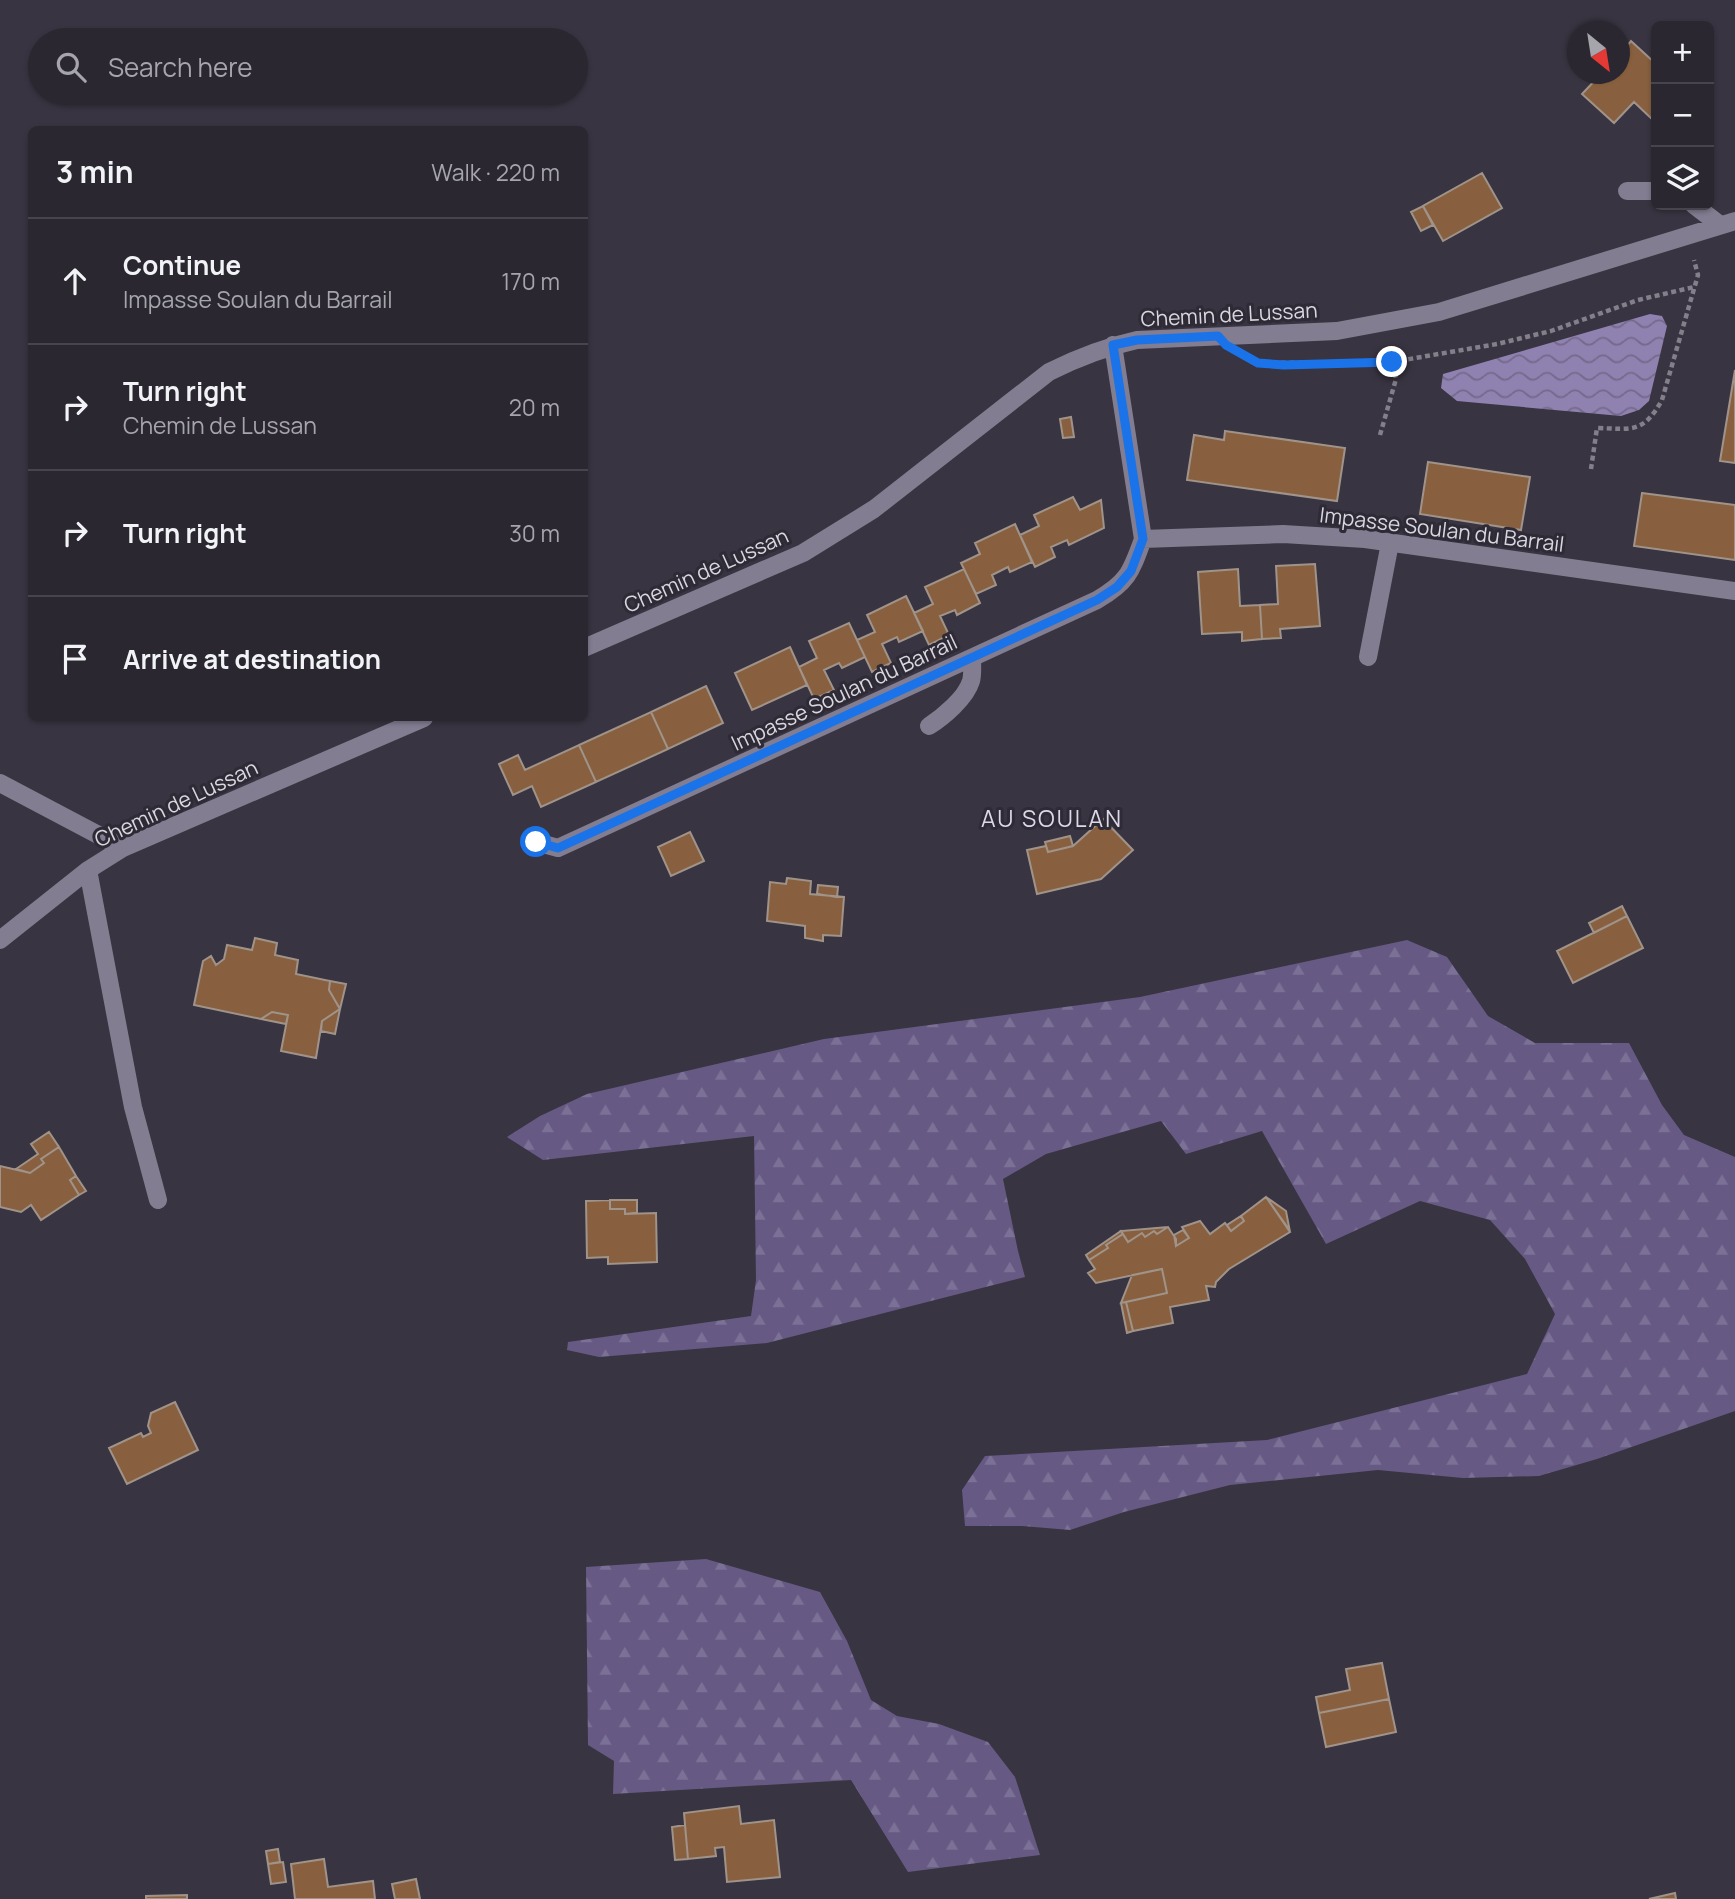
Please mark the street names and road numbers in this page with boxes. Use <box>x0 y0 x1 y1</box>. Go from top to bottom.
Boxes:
street label: Chemin de Lussan <box>1140 295 1318 333</box>
street label: Impasse Soulan du Barrail <box>1318 500 1566 558</box>
street label: Chemin de Lussan <box>619 521 793 619</box>
street label: Impasse Soulan du Barrail <box>726 627 962 757</box>
street label: Chemin de Lussan <box>90 753 262 853</box>

